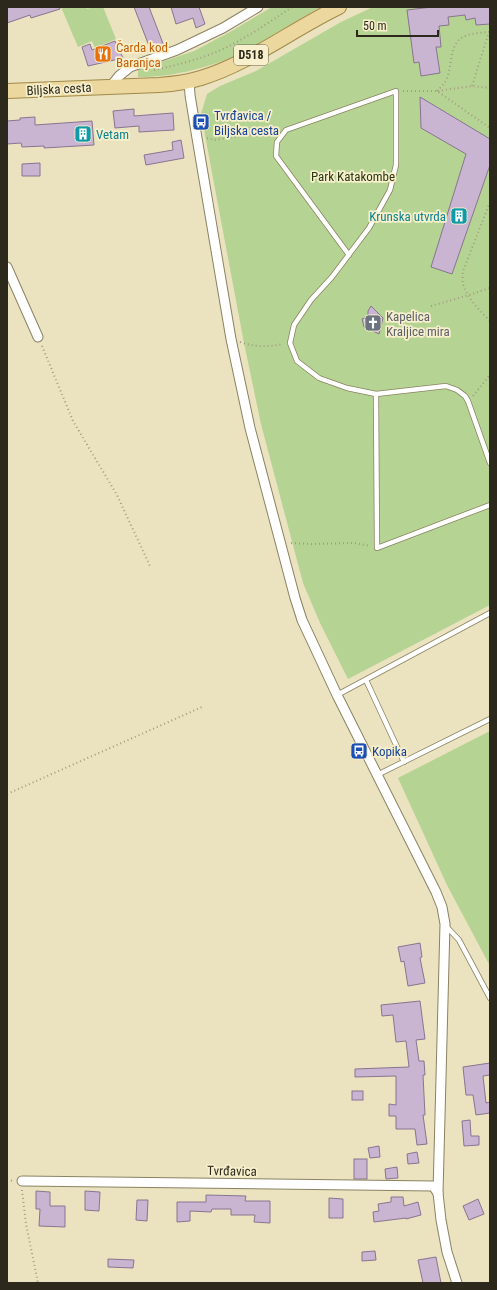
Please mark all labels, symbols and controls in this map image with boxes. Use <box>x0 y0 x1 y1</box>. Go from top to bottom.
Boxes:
scale bar <box>357 12 438 38</box>
text: 50 m <box>363 19 387 33</box>
place label: Čarda kod Baranjca <box>116 40 168 70</box>
restaurant icon: Čarda kod Baranjca <box>93 44 113 64</box>
road number: D518 <box>234 45 268 65</box>
street label: Biljska cesta <box>26 80 92 98</box>
place label: Tvrđavica / Biljska cesta <box>214 108 279 138</box>
bus stop icon: Tvrđavica / Biljska cesta <box>191 112 211 132</box>
building icon: Vetam <box>73 124 93 144</box>
place label: Vetam <box>96 127 129 142</box>
park label: Park Katakombe <box>311 169 395 184</box>
building icon: Krunska utvrda <box>449 206 469 226</box>
place label: Krunska utvrda <box>369 209 446 224</box>
place label: Kapelica Kraljice mira <box>386 309 450 339</box>
church icon: Kapelica Kraljice mira <box>363 313 383 333</box>
bus stop icon: Kopika <box>349 741 369 761</box>
place label: Kopika <box>372 744 407 759</box>
street label: Tvrđavica <box>207 1163 257 1179</box>

